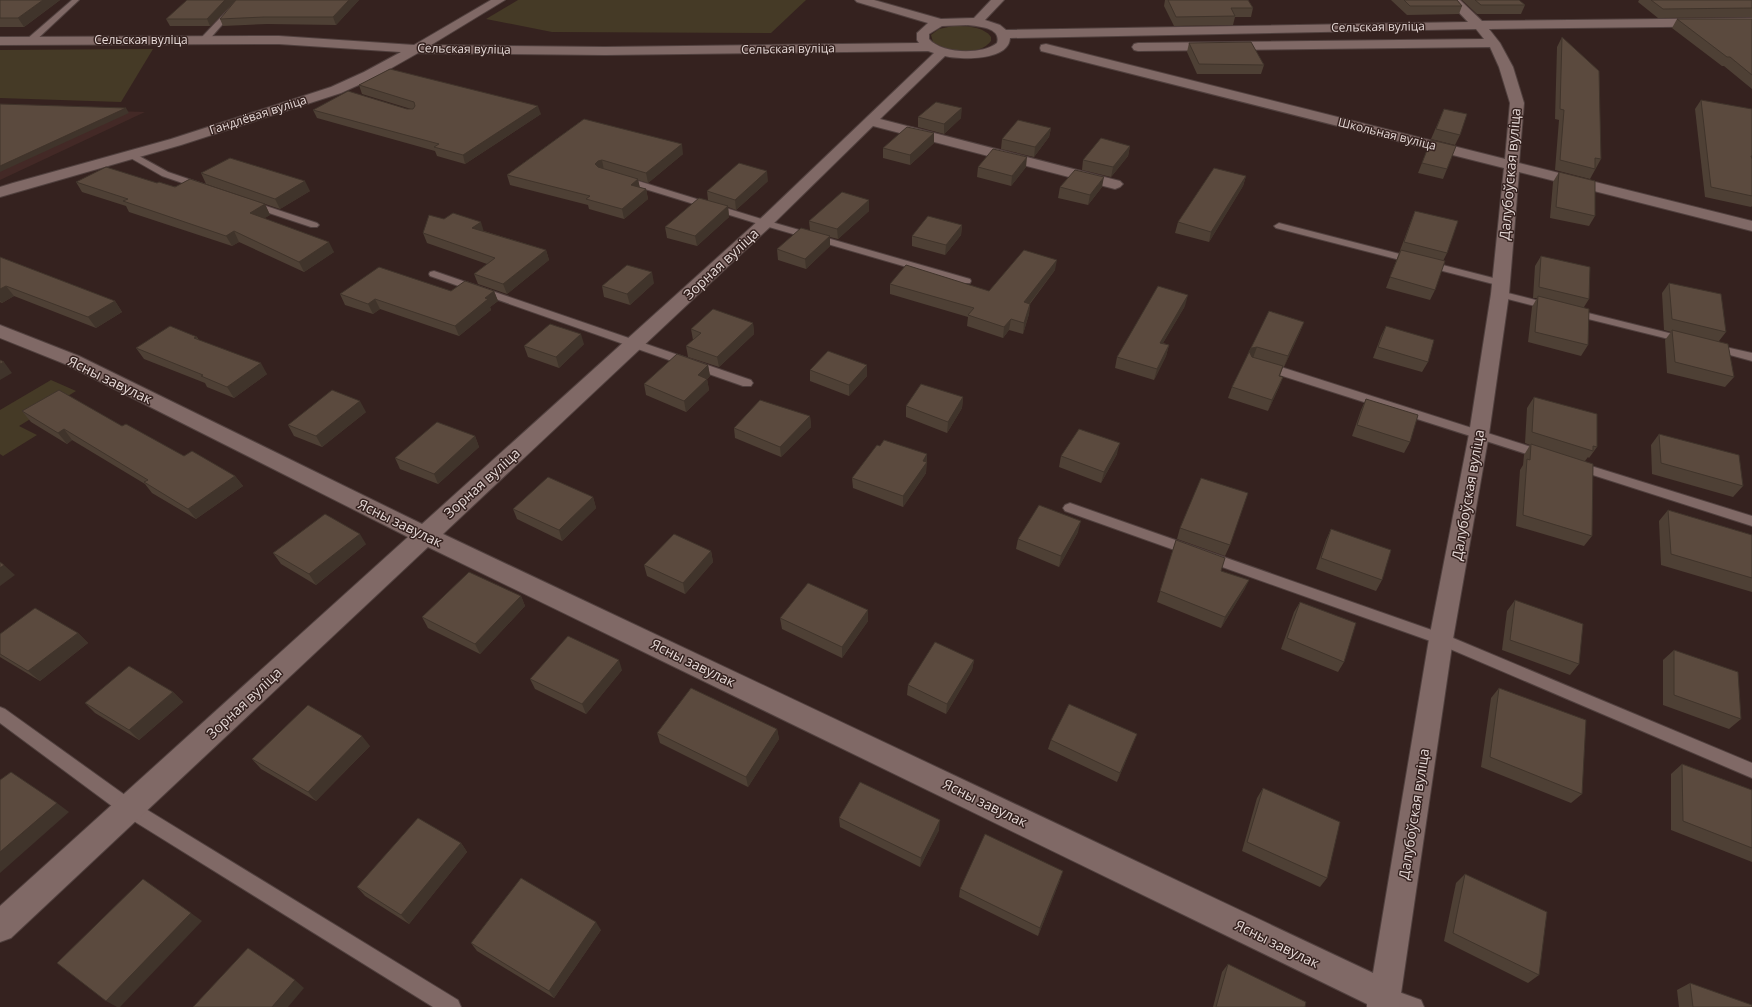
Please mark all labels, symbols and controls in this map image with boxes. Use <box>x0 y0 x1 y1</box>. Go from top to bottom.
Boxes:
street label: Сельская вуліца <box>1331 17 1425 36</box>
street label: Сельская вуліца <box>94 31 188 48</box>
street label: Сельская вуліца <box>417 39 511 58</box>
street label: Сельская вуліца <box>741 39 835 58</box>
street label: Гандлёвая вуліца <box>207 91 309 138</box>
street label: Далубоўская вуліца <box>1494 107 1525 241</box>
street label: Школьная вуліца <box>1336 113 1438 154</box>
street label: Зорная вуліца <box>679 224 762 303</box>
street label: Ясны завулак <box>65 351 156 408</box>
street label: Далубоўская вуліца <box>1447 428 1488 562</box>
street label: Зорная вуліца <box>440 443 524 522</box>
street label: Ясны завулак <box>355 494 446 551</box>
street label: Ясны завулак <box>648 634 739 691</box>
street label: Зорная вуліца <box>202 663 285 742</box>
street label: Далубоўская вуліца <box>1394 747 1433 881</box>
street label: Ясны завулак <box>940 774 1031 831</box>
street label: Ясны завулак <box>1232 915 1323 972</box>

